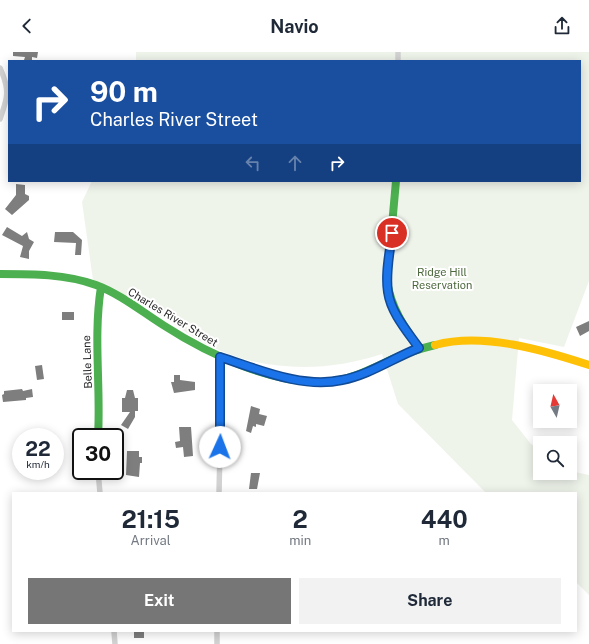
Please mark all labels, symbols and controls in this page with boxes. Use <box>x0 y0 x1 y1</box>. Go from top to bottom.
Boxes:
icon: back <box>16 15 38 37</box>
icon: share <box>551 15 573 37</box>
text: Navio <box>270 16 319 37</box>
text: 90 m <box>90 75 158 108</box>
icon: right <box>24 76 76 128</box>
text: Charles River Street <box>90 109 258 130</box>
icon: left <box>242 152 264 174</box>
icon: ahead <box>284 152 306 174</box>
icon: right <box>326 152 348 174</box>
pin <box>375 216 409 250</box>
icon: arrive <box>381 222 403 244</box>
park label: Ridge Hill Reservation <box>412 266 472 291</box>
street label: Charles River Street <box>126 285 220 349</box>
street label: Belle Lane <box>80 335 94 389</box>
north arrow <box>533 384 577 428</box>
map controls <box>533 384 577 480</box>
position arrow <box>199 426 241 468</box>
speed limit sign: 30 <box>72 428 124 480</box>
button: search <box>533 436 577 480</box>
text: 22 <box>25 437 51 461</box>
text: km/h <box>26 458 50 470</box>
text: 21:15 <box>121 505 180 533</box>
text: 2 <box>293 505 308 533</box>
text: 440 <box>421 505 468 533</box>
text: Arrival <box>131 533 171 548</box>
text: min <box>289 533 311 548</box>
text: m <box>439 533 450 548</box>
button: Exit <box>28 578 291 624</box>
button: Share <box>299 578 561 624</box>

